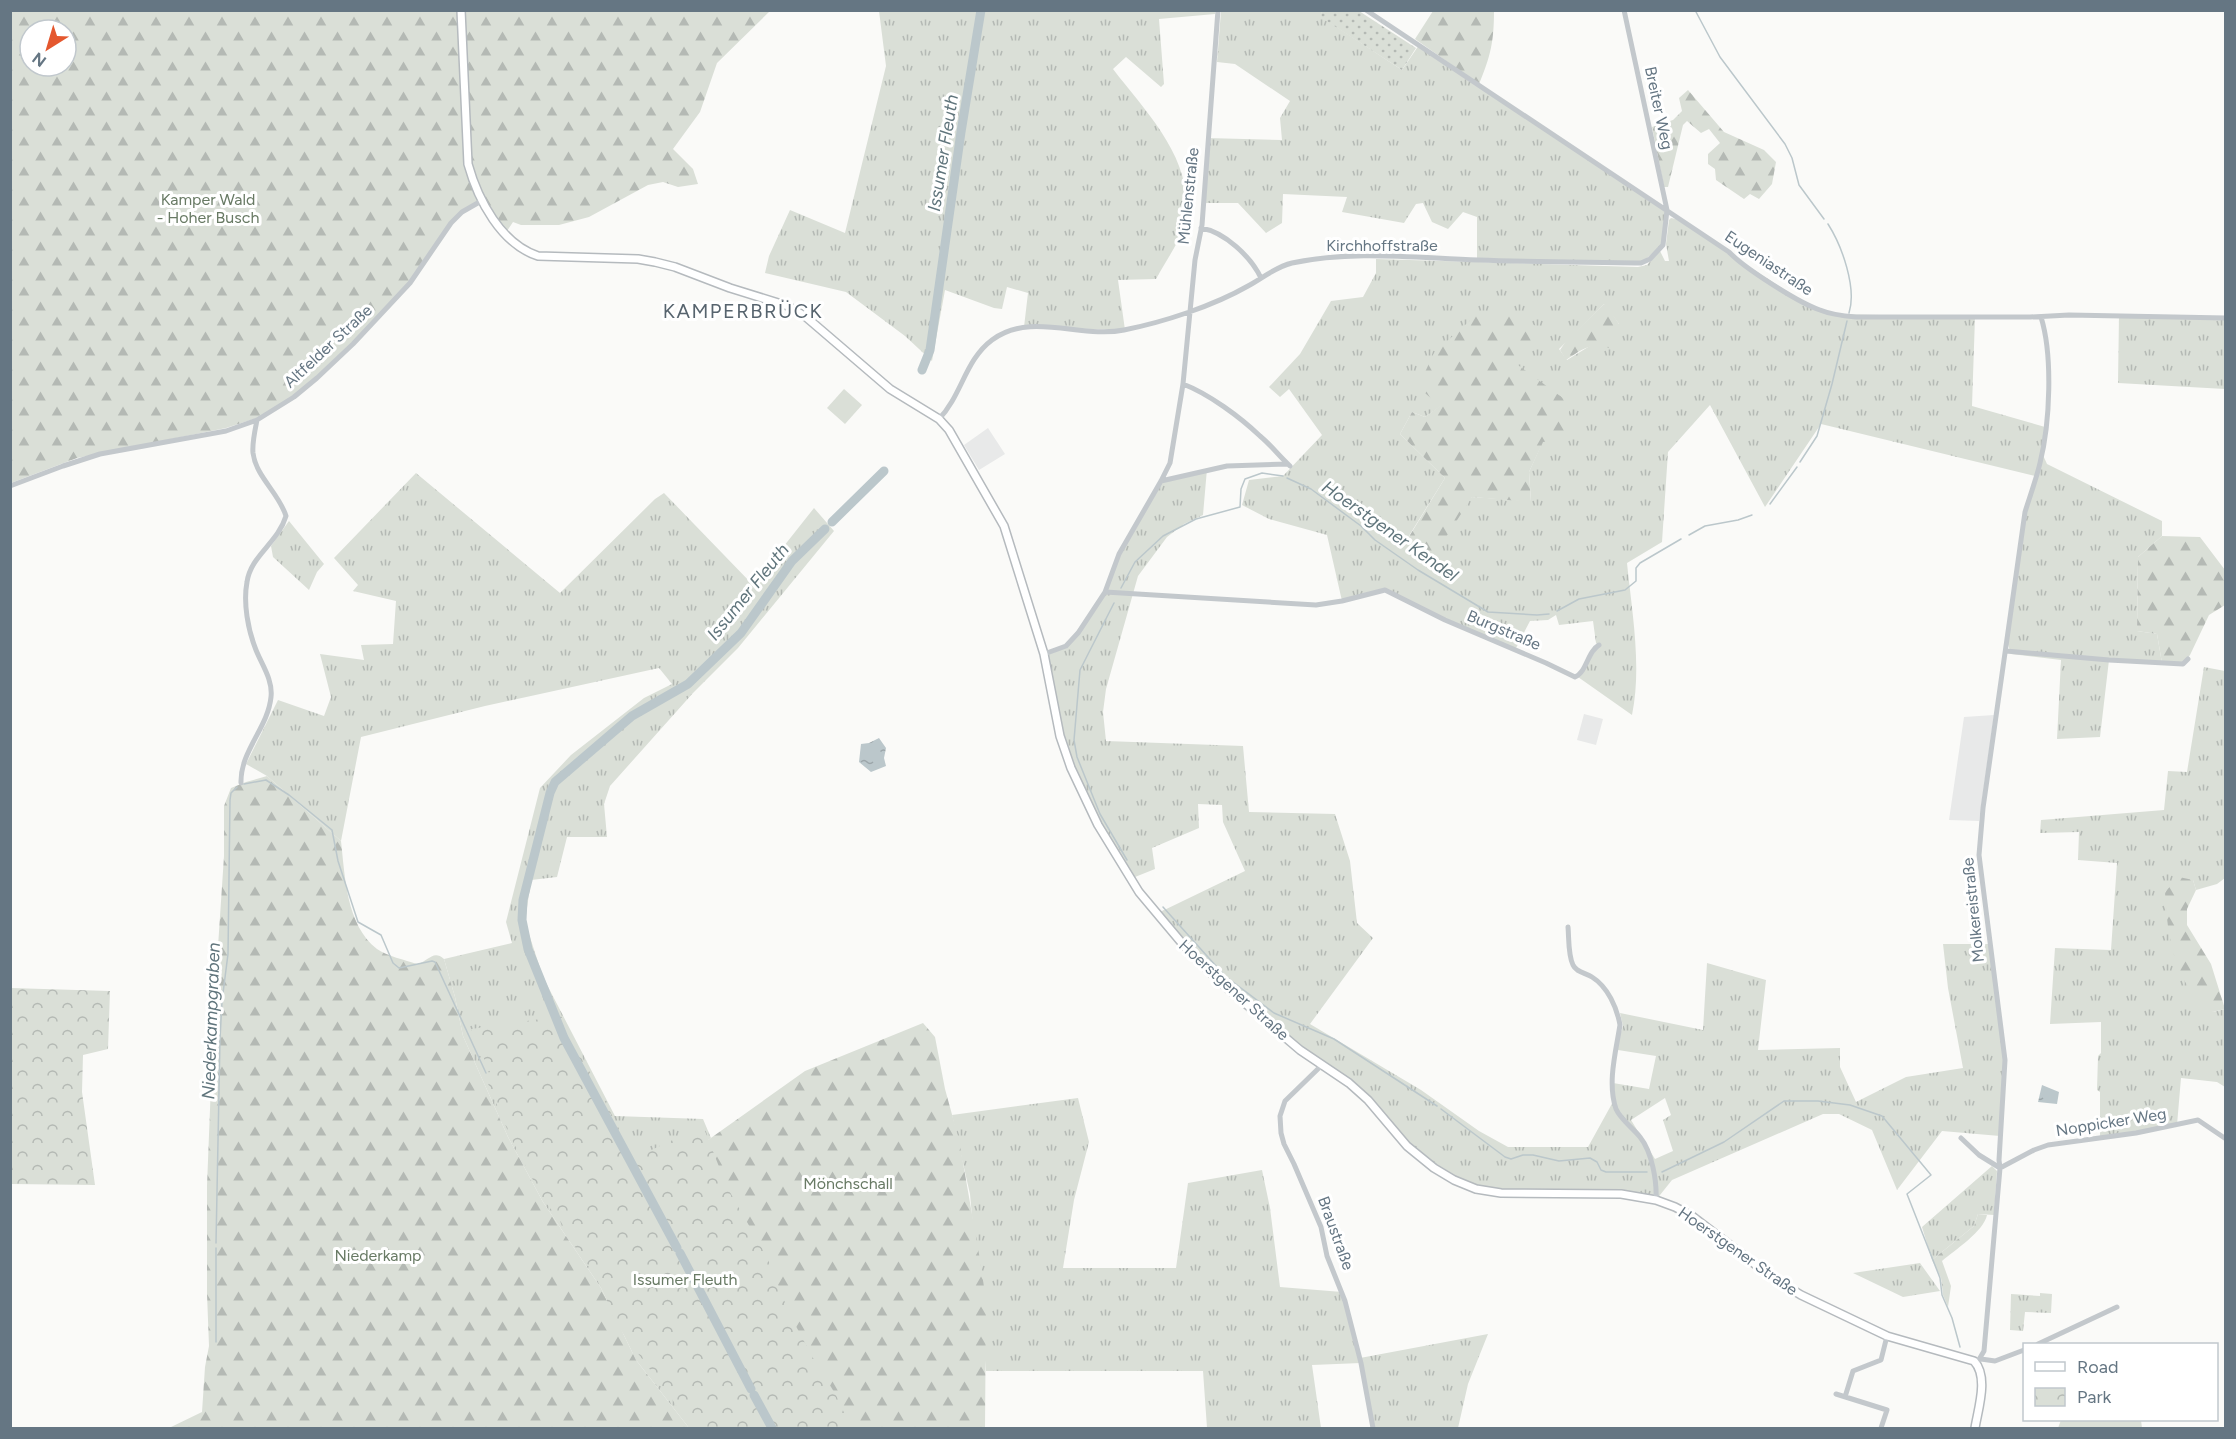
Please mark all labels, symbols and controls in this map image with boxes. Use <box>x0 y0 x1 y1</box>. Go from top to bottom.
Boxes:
north arrow <box>18 18 78 78</box>
text: N <box>29 48 50 71</box>
street label: Breiter Weg <box>1641 65 1677 151</box>
water label: Issumer Fleuth <box>923 93 963 213</box>
street label: Mühlenstraße <box>1173 146 1203 245</box>
park label: Kamper Wald - Hoher Busch <box>157 190 259 227</box>
street label: Eugeniastraße <box>1721 227 1817 300</box>
street label: Kirchhoffstraße <box>1326 236 1438 255</box>
district label: KAMPERBRÜCK <box>663 299 823 323</box>
street label: Altfelder Straße <box>280 300 376 392</box>
water label: Hoerstgener Kendel <box>1318 476 1463 587</box>
water label: Issumer Fleuth <box>702 539 794 645</box>
street label: Burgstraße <box>1464 606 1544 654</box>
street label: Molkereistraße <box>1958 856 1988 963</box>
street label: Hoerstgener Straße <box>1175 936 1293 1044</box>
water label: Niederkampgraben <box>197 942 225 1100</box>
street label: Noppicker Weg <box>2054 1104 2168 1140</box>
park label: Mönchschall <box>803 1174 893 1193</box>
street label: Braustraße <box>1314 1194 1358 1273</box>
street label: Hoerstgener Straße <box>1675 1203 1802 1299</box>
park label: Niederkamp <box>334 1246 422 1265</box>
park label: Issumer Fleuth <box>633 1270 737 1289</box>
legend <box>2023 1343 2218 1421</box>
text: Road <box>2077 1356 2118 1378</box>
text: Park <box>2077 1386 2112 1408</box>

